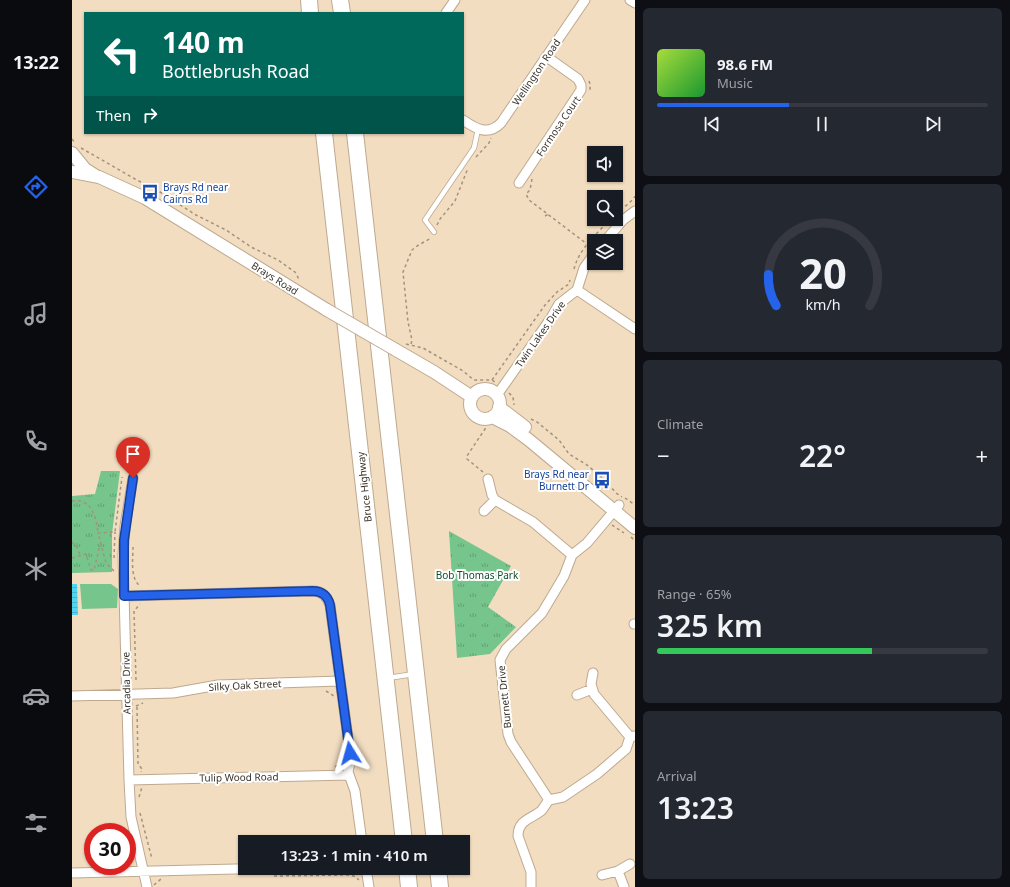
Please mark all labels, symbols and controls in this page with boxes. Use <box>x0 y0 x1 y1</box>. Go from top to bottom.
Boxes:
text: 140 m <box>162 23 245 61</box>
icon: left <box>96 28 148 80</box>
street label: Wellington Road <box>509 36 563 108</box>
text: 13:22 <box>13 50 59 74</box>
text: 98.6 FM <box>717 54 773 74</box>
text: Bottlebrush Road <box>162 59 310 83</box>
text: Music <box>717 74 753 92</box>
street label: Formosa Court <box>533 93 584 159</box>
icon: right <box>139 104 161 126</box>
text: Then <box>96 105 131 125</box>
icon: previous <box>701 113 723 135</box>
icon: pause <box>811 113 833 135</box>
icon: next <box>922 113 944 135</box>
map controls <box>587 146 623 270</box>
button: sound <box>587 146 623 182</box>
icon: directions <box>22 173 50 201</box>
place label: Brays Rd near Cairns Rd <box>163 180 228 206</box>
bus stop icon: Brays Rd near Cairns Rd <box>140 183 160 203</box>
button: search <box>587 190 623 226</box>
button: layers <box>587 234 623 270</box>
text: 20 <box>799 244 846 300</box>
street label: Brays Road <box>249 258 301 298</box>
text: km/h <box>805 294 840 313</box>
street label: Twin Lakes Drive <box>512 298 568 370</box>
icon: music <box>22 300 50 328</box>
text: Climate <box>657 415 703 433</box>
icon: phone <box>22 427 50 455</box>
text: 22° <box>799 435 846 476</box>
pin <box>116 437 150 478</box>
text: − <box>657 440 670 470</box>
text: + <box>975 440 988 470</box>
icon: arrive <box>122 443 144 465</box>
street label: Bruce Highway <box>353 450 375 523</box>
place label: Brays Rd near Burnett Dr <box>524 467 589 493</box>
bus stop icon: Brays Rd near Burnett Dr <box>592 470 612 490</box>
icon: climate <box>22 555 50 583</box>
park label: Bob Thomas Park <box>436 568 519 582</box>
text: Range · 65% <box>657 585 732 603</box>
text: 325 km <box>657 605 763 646</box>
street label: Arcadia Drive <box>118 651 134 714</box>
street label: Burnett Drive <box>494 664 514 729</box>
street label: Silky Oak Street <box>208 676 282 694</box>
icon: car <box>22 682 50 710</box>
position arrow <box>329 732 371 774</box>
text: Arrival <box>657 767 697 785</box>
street label: Tulip Wood Road <box>199 769 279 785</box>
text: 13:23 <box>657 787 734 828</box>
icon: filters <box>22 809 50 837</box>
speed limit sign: 30 <box>84 823 136 875</box>
text: 13:23 · 1 min · 410 m <box>280 845 428 865</box>

